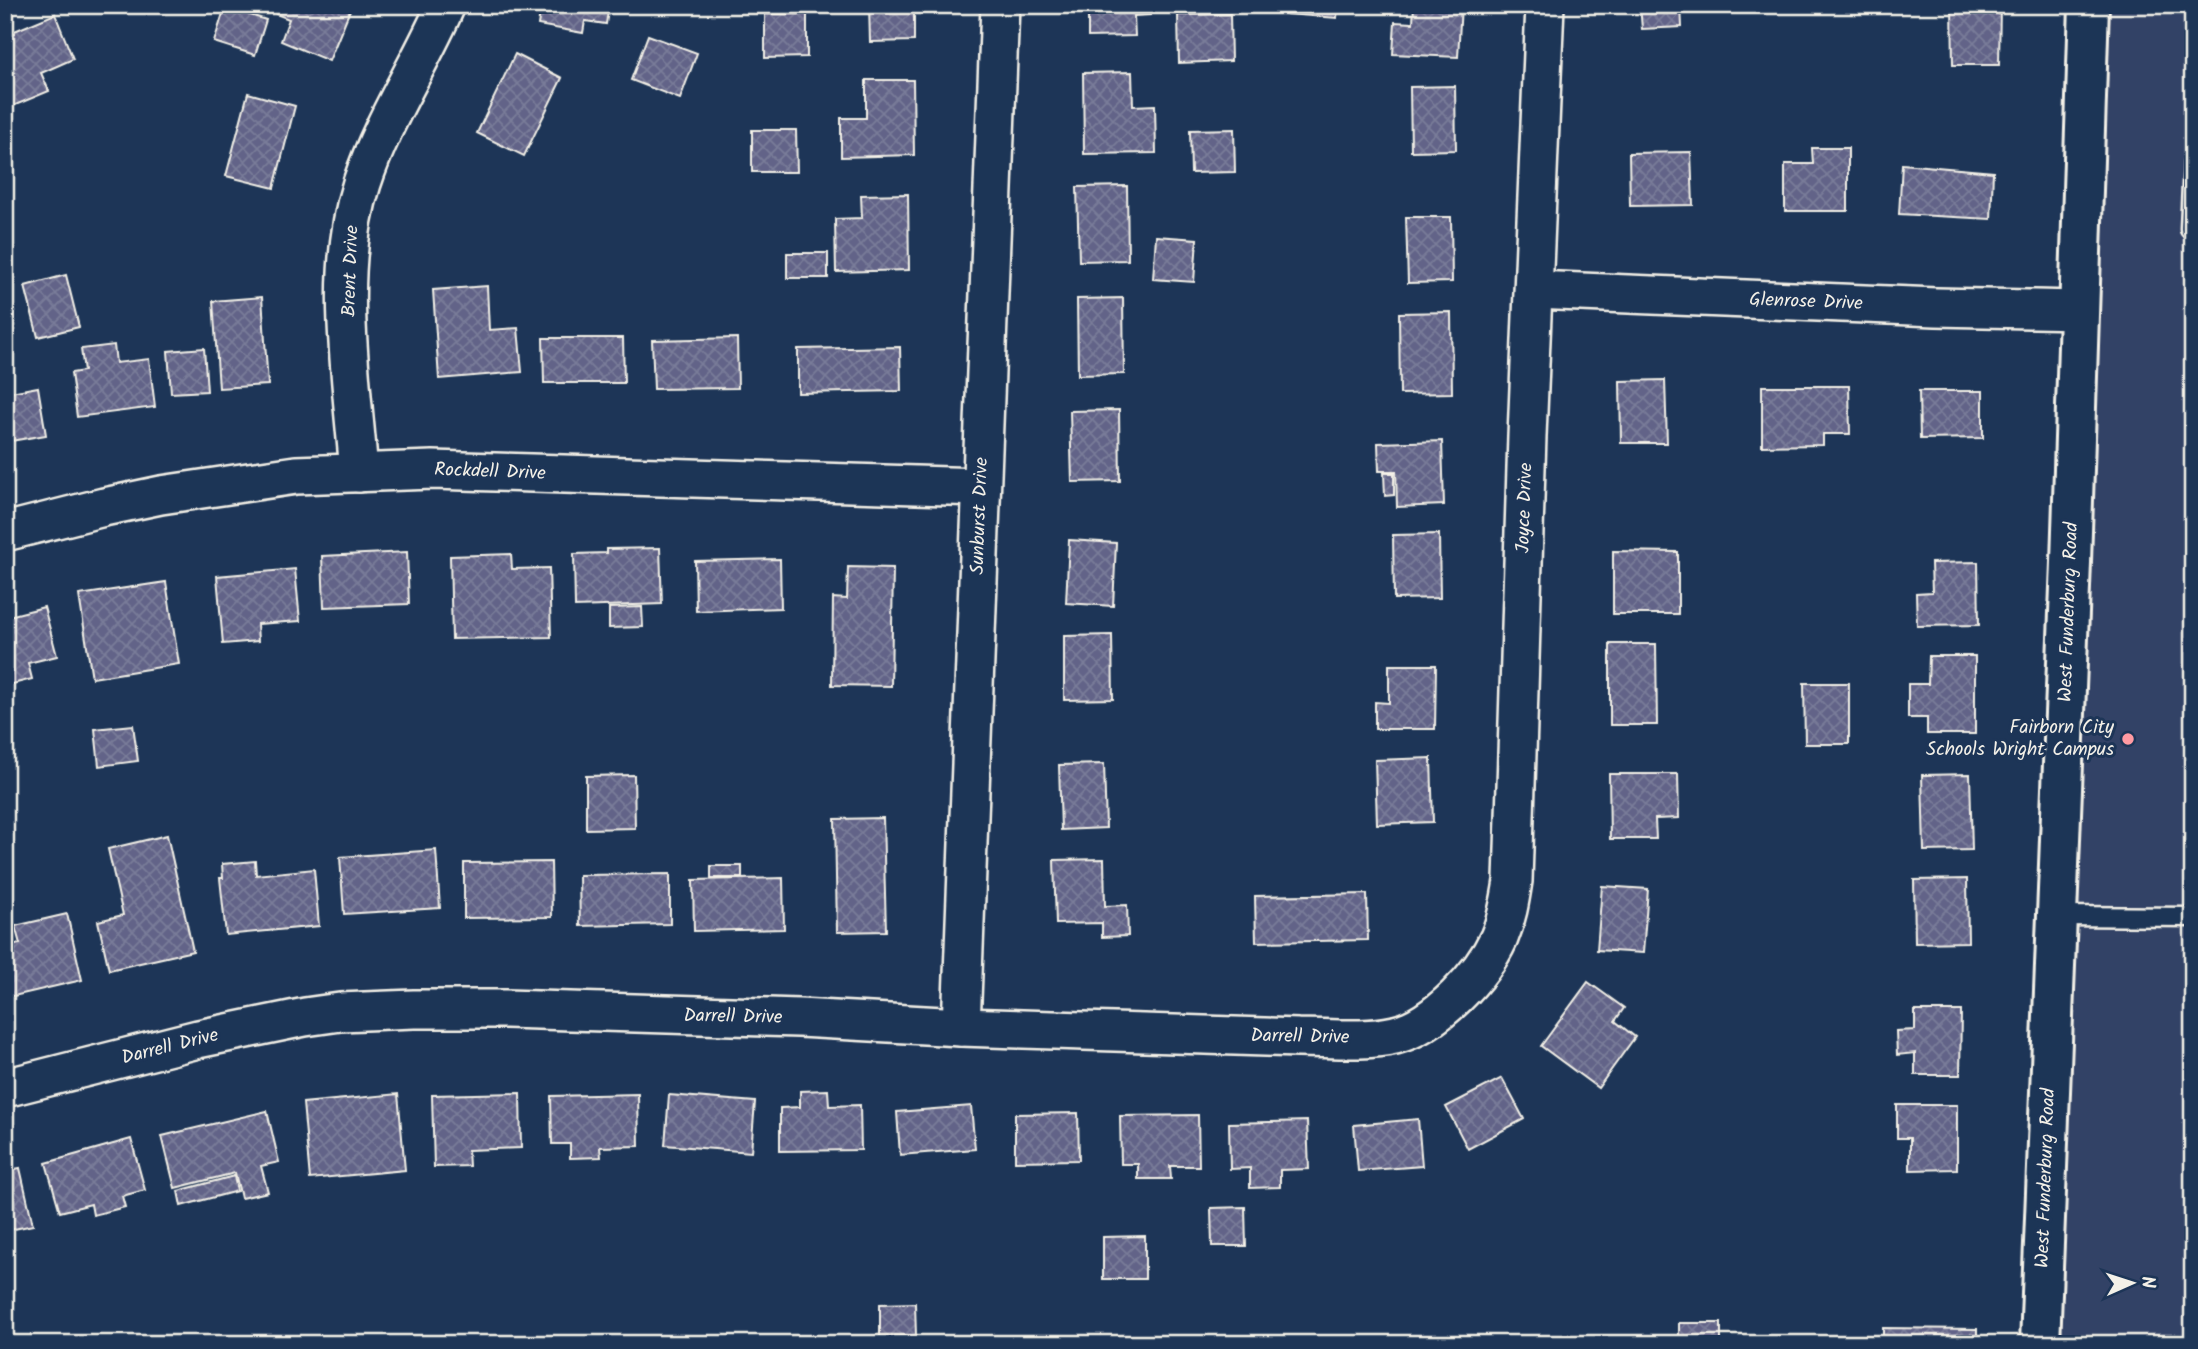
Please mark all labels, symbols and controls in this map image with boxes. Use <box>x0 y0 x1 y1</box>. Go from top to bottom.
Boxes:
street label: Brent Drive <box>334 224 368 317</box>
street label: Glenrose Drive <box>1749 285 1864 319</box>
street label: Rockdell Drive <box>434 455 547 489</box>
street label: Sunburst Drive <box>963 456 997 575</box>
street label: Joyce Drive <box>1508 462 1542 554</box>
street label: West Funderburg Road <box>2051 521 2087 703</box>
place label: Fairborn City Schools Wright Campus <box>1926 713 2115 765</box>
marker: Fairborn City Schools Wright Campus <box>2120 731 2136 747</box>
street label: Darrell Drive <box>683 1001 783 1033</box>
street label: Darrell Drive <box>118 1020 222 1074</box>
street label: Darrell Drive <box>1250 1021 1350 1053</box>
street label: West Funderburg Road <box>2028 1087 2064 1269</box>
north arrow <box>2096 1248 2166 1318</box>
text: N <box>2132 1275 2162 1289</box>

